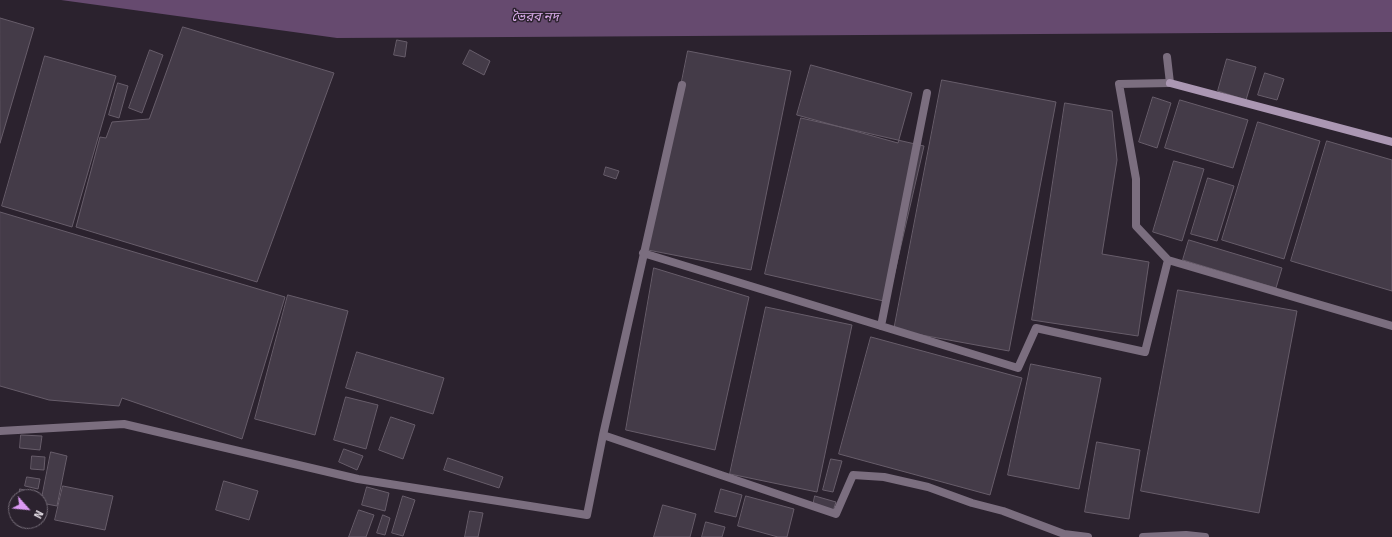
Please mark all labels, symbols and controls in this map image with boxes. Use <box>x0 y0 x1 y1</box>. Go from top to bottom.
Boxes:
water label: ভৈরব নদ <box>511 10 559 26</box>
north arrow <box>8 489 48 529</box>
text: N <box>31 508 46 521</box>

